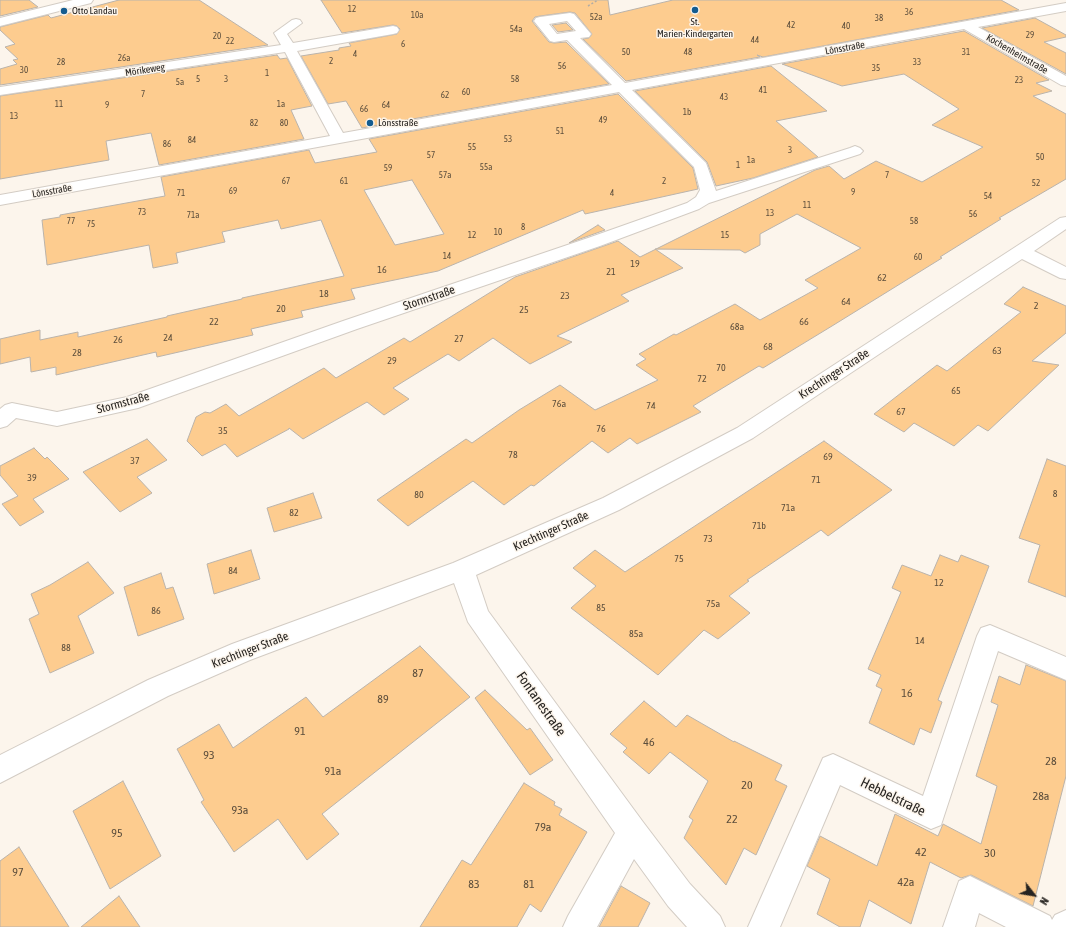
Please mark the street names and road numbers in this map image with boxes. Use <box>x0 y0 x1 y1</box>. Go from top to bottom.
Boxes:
street label: Kochenheimstraße <box>984 31 1050 77</box>
street label: Lönsstraße <box>824 39 866 57</box>
street label: Mörikeweg <box>124 61 166 79</box>
street label: Lönsstraße <box>31 182 73 200</box>
street label: Stormstraße <box>401 282 457 314</box>
street label: Krechtinger Straße <box>796 346 872 402</box>
street label: Stormstraße <box>95 389 151 417</box>
street label: Krechtinger Straße <box>511 508 591 554</box>
street label: Krechtinger Straße <box>210 629 290 671</box>
street label: Fontanestraße <box>513 669 569 739</box>
street label: Hebbelstraße <box>858 774 928 820</box>

